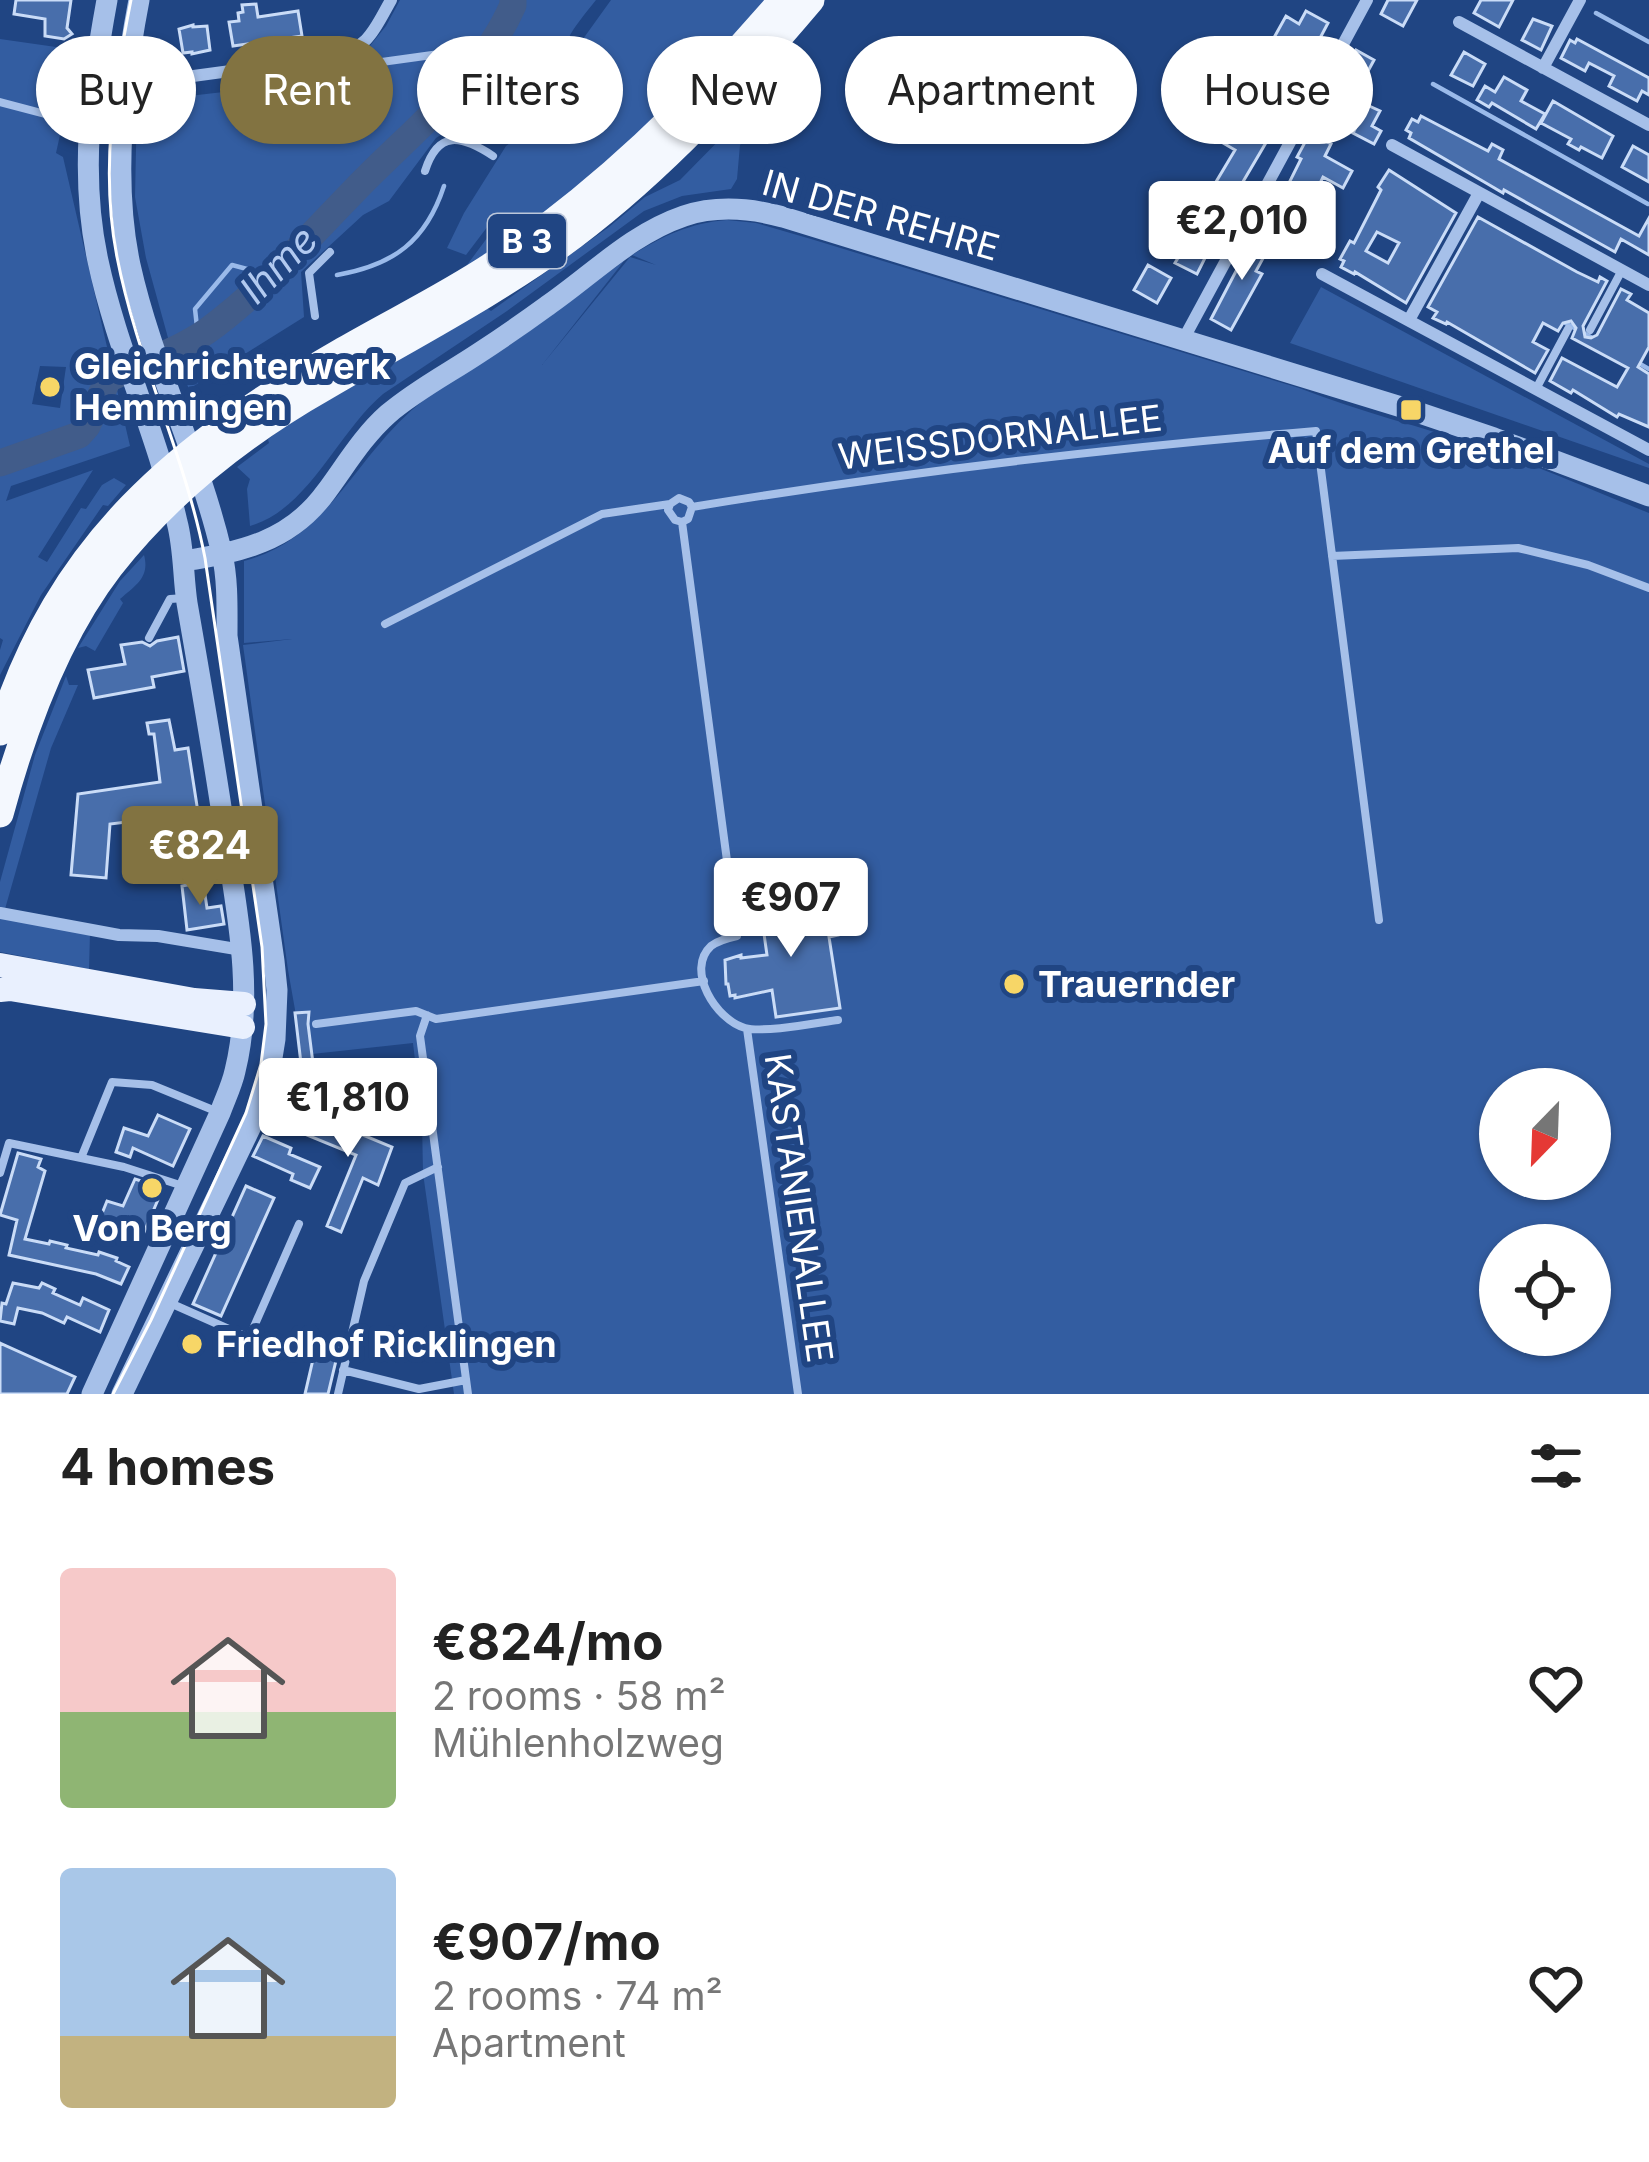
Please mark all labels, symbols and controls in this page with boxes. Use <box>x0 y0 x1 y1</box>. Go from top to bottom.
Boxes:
chip: Buy <box>36 36 196 144</box>
chip: Rent <box>220 36 393 144</box>
chip: Filters <box>417 36 623 144</box>
chip: New <box>647 36 821 144</box>
chip: Apartment <box>845 36 1137 144</box>
chip: House <box>1161 36 1373 144</box>
street label: IN DER REHRE <box>758 160 1004 270</box>
pin: €2,010 <box>1144 181 1340 283</box>
text: €2,010 <box>1176 196 1308 243</box>
road number: B 3 <box>488 214 566 268</box>
water label: Ihme <box>230 216 326 312</box>
place label: Gleichrichterwerk Hemmingen <box>74 344 391 429</box>
marker: Gleichrichterwerk Hemmingen <box>37 374 63 400</box>
street label: WEISSDORNALLEE <box>836 395 1164 479</box>
marker: Auf dem Grethel <box>1398 397 1424 423</box>
place label: Auf dem Grethel <box>1268 428 1554 472</box>
pin: €824 <box>129 806 271 908</box>
text: €824 <box>149 821 251 868</box>
pin: €907 <box>720 858 862 960</box>
text: €907 <box>741 873 841 920</box>
place label: Trauernder <box>1038 962 1235 1006</box>
marker: Trauernder <box>1001 971 1027 997</box>
street label: KASTANIENALLEE <box>756 1051 842 1365</box>
pin: €1,810 <box>250 1058 446 1160</box>
north arrow <box>1479 1068 1611 1200</box>
map controls <box>1479 1068 1611 1356</box>
text: €1,810 <box>286 1073 410 1120</box>
marker: Von Berg <box>139 1175 165 1201</box>
place label: Von Berg <box>72 1206 232 1250</box>
button: locate <box>1479 1224 1611 1356</box>
place label: Friedhof Ricklingen <box>216 1322 557 1366</box>
marker: Friedhof Ricklingen <box>179 1331 205 1357</box>
icon: filters <box>1523 1433 1589 1499</box>
text: 4 homes <box>60 1436 275 1497</box>
text: €824/mo <box>432 1611 664 1672</box>
icon: home <box>156 1616 300 1760</box>
icon: heart <box>1523 1655 1589 1721</box>
text: 2 rooms · 58 m² <box>432 1672 726 1719</box>
text: Mühlenholzweg <box>432 1719 724 1766</box>
text: €907/mo <box>432 1911 661 1972</box>
icon: home <box>156 1916 300 2060</box>
icon: heart <box>1523 1955 1589 2021</box>
text: 2 rooms · 74 m² <box>432 1972 723 2019</box>
text: Apartment <box>432 2019 626 2066</box>

